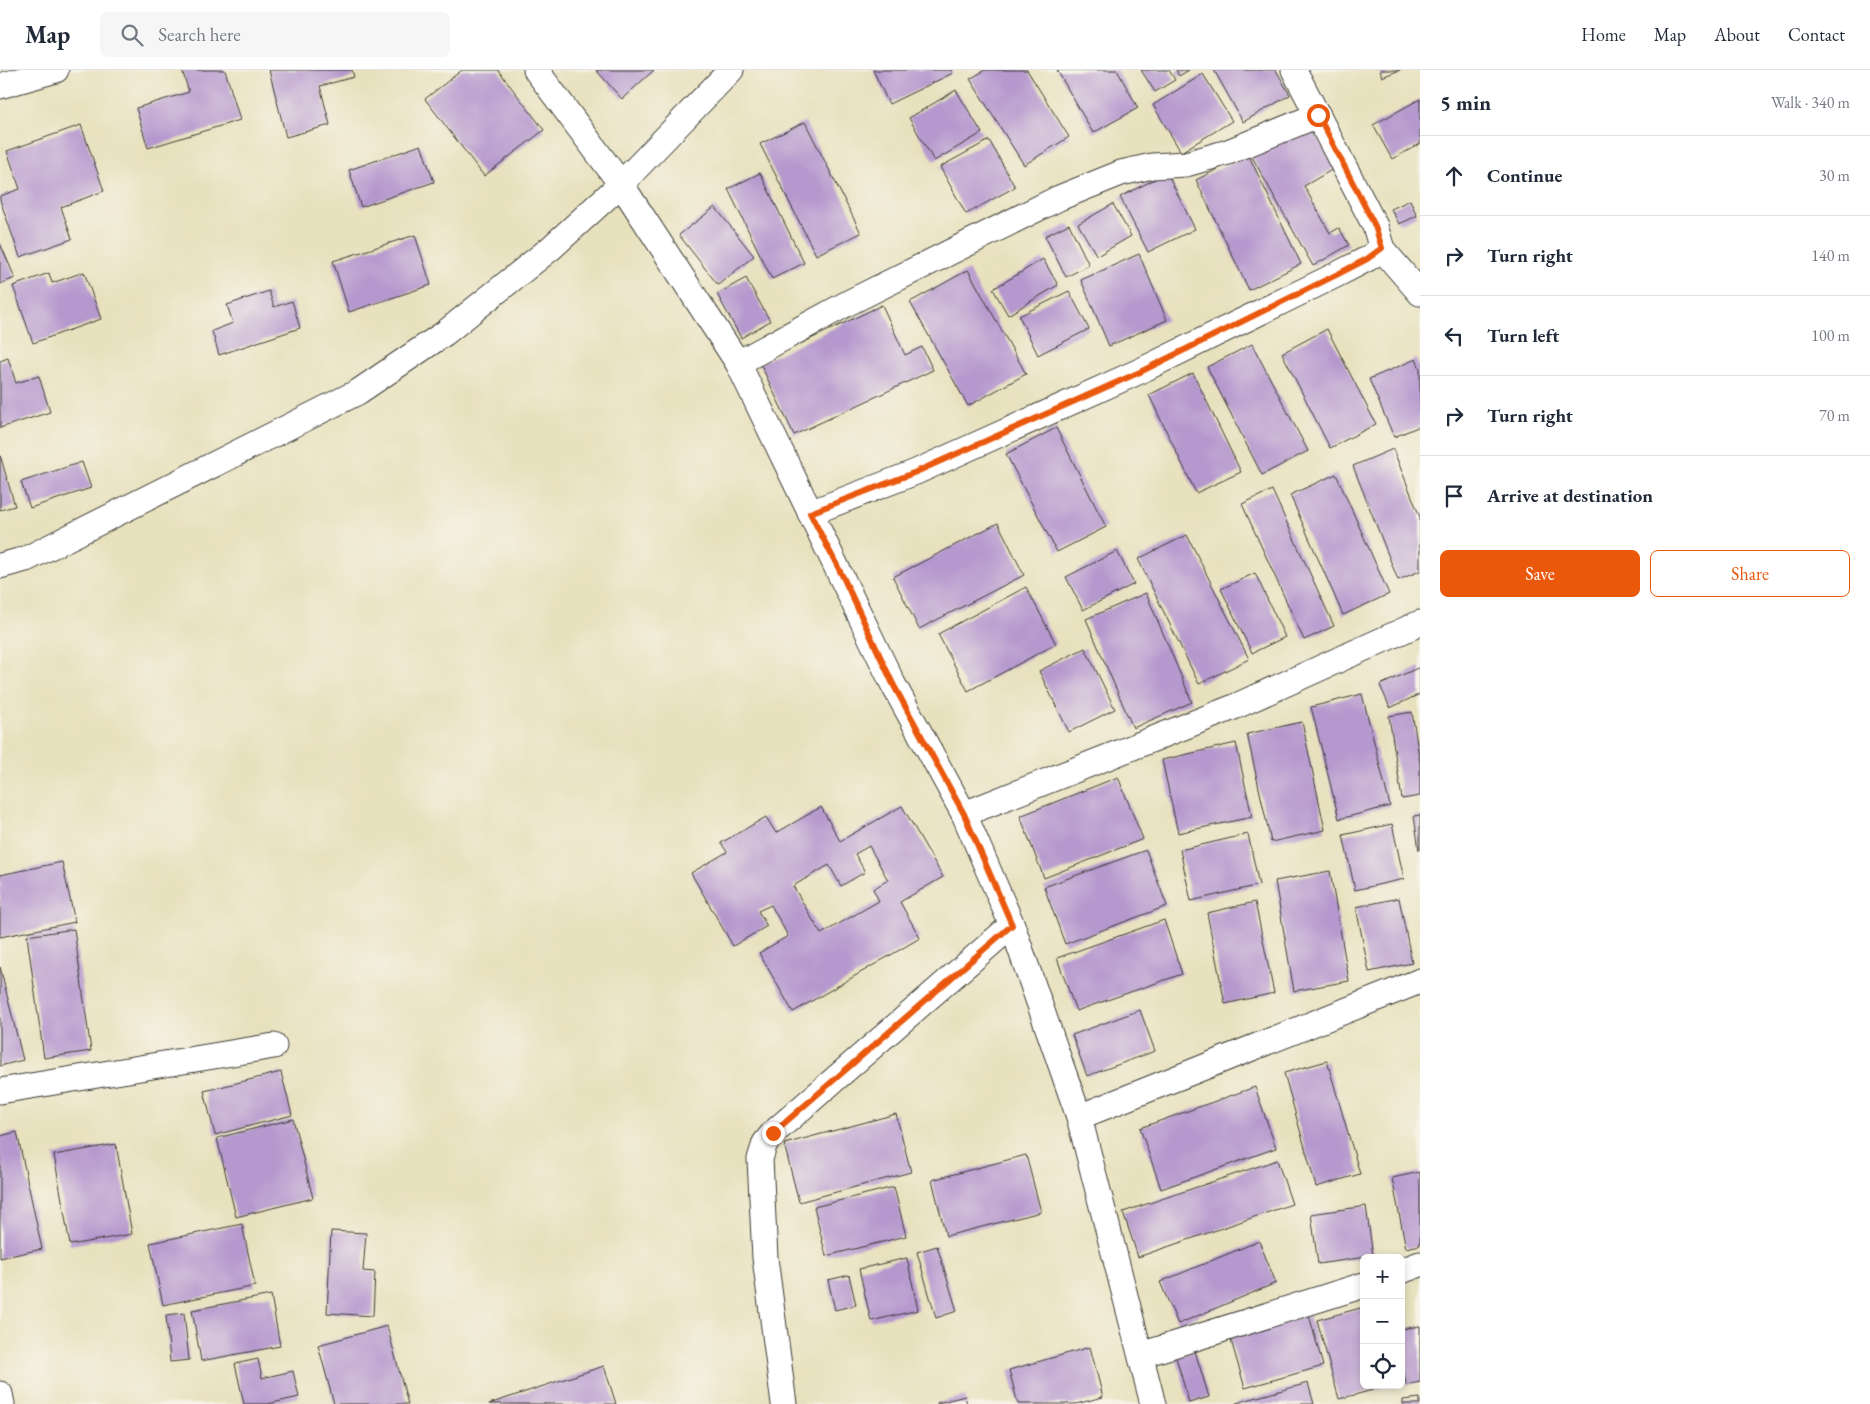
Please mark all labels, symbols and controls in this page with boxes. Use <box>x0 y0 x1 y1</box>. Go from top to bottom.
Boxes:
search box <box>100 12 450 57</box>
text: Map <box>25 19 70 50</box>
icon: search <box>118 21 146 49</box>
text: Search here <box>158 22 241 47</box>
text: Home <box>1581 23 1626 46</box>
text: Map <box>1654 23 1686 46</box>
text: About <box>1714 23 1760 46</box>
text: Contact <box>1788 23 1845 46</box>
text: 5 min <box>1440 89 1491 116</box>
text: Walk · 340 m <box>1771 92 1850 113</box>
route start <box>1307 104 1330 127</box>
icon: ahead <box>1440 162 1468 190</box>
text: Continue <box>1487 163 1562 188</box>
text: 30 m <box>1819 165 1850 186</box>
icon: right <box>1440 242 1468 270</box>
text: Turn right <box>1487 243 1573 268</box>
text: 140 m <box>1811 245 1850 266</box>
icon: left <box>1440 322 1468 350</box>
text: Turn left <box>1487 323 1559 348</box>
text: 100 m <box>1811 325 1850 346</box>
icon: right <box>1440 402 1468 430</box>
text: Turn right <box>1487 403 1573 428</box>
text: 70 m <box>1819 405 1850 426</box>
icon: arrive <box>1440 482 1468 510</box>
text: Arrive at destination <box>1487 483 1653 508</box>
button: Save <box>1440 550 1640 597</box>
button: Share <box>1650 550 1850 597</box>
route end <box>762 1122 785 1145</box>
map controls <box>1360 1254 1405 1389</box>
button: + <box>1360 1254 1405 1299</box>
button: − <box>1360 1299 1405 1344</box>
button: locate <box>1360 1344 1405 1389</box>

